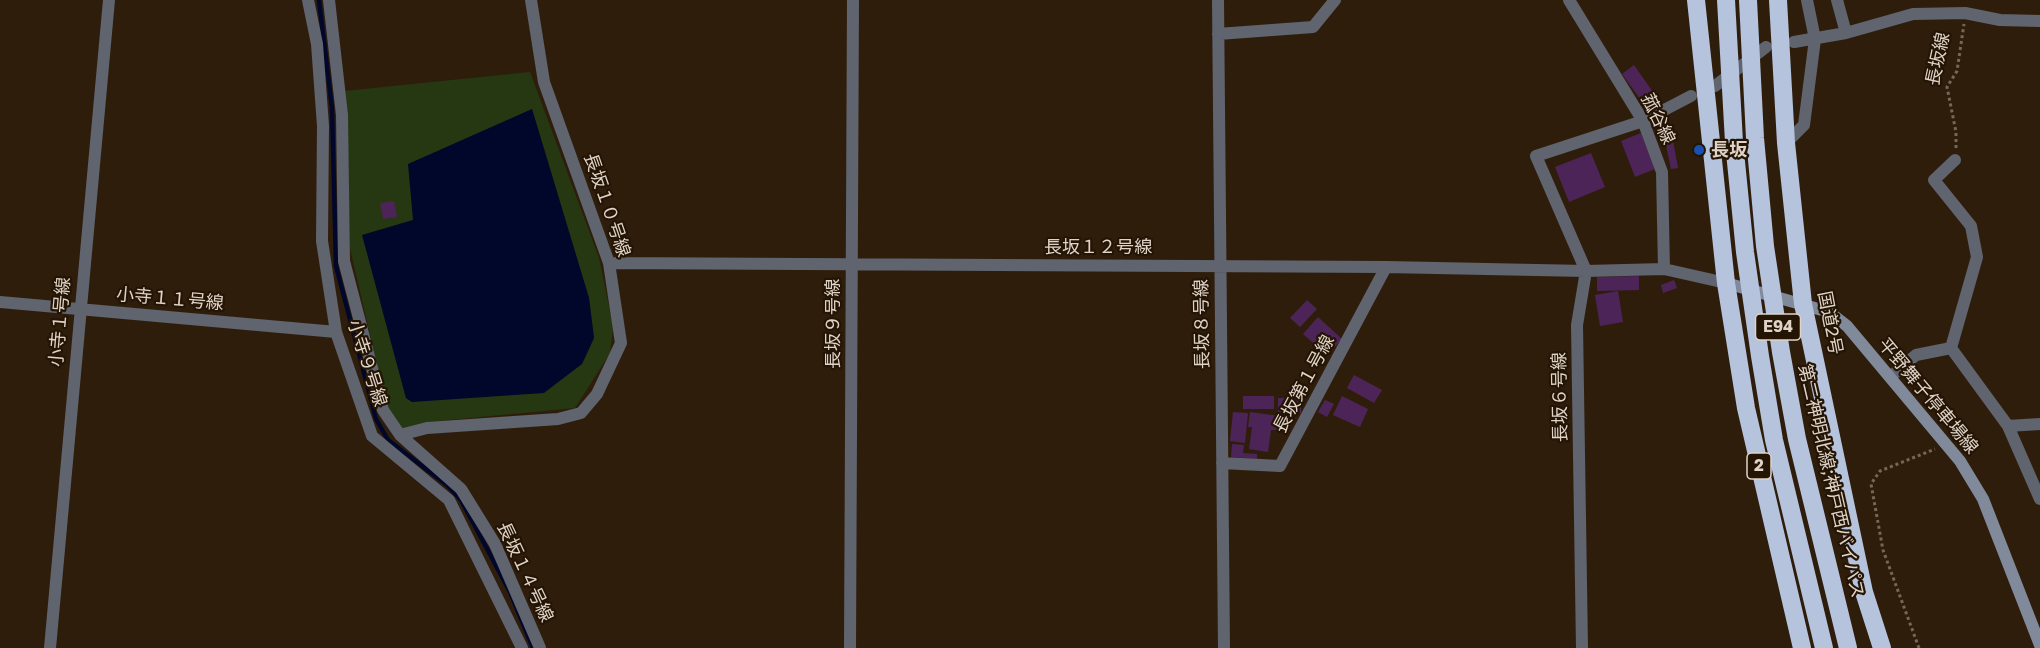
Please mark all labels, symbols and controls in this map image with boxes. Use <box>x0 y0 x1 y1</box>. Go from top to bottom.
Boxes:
street label: 長坂線 <box>1922 30 1954 88</box>
street label: 菰谷線 <box>1636 90 1680 148</box>
place label: 長坂 <box>1711 139 1747 161</box>
marker: 長坂 <box>1692 143 1706 157</box>
street label: 長坂１０号線 <box>579 150 635 260</box>
street label: 長坂１２号線 <box>1044 236 1152 258</box>
street label: 小寺１号線 <box>45 276 75 368</box>
street label: 長坂９号線 <box>822 279 844 369</box>
street label: 長坂８号線 <box>1190 279 1214 369</box>
street label: 小寺１１号線 <box>115 284 225 314</box>
street label: 国道2号 <box>1813 289 1847 357</box>
road number: E94 <box>1756 314 1800 340</box>
street label: 小寺９号線 <box>343 317 391 409</box>
street label: 長坂第１号線 <box>1269 331 1339 437</box>
street label: 平野舞子停車場線 <box>1873 334 1983 458</box>
street label: 長坂６号線 <box>1548 352 1572 442</box>
street label: 第二神明北線;神戸西バイパス <box>1794 362 1868 600</box>
road number: 2 <box>1747 453 1771 479</box>
street label: 長坂１４号線 <box>492 518 558 626</box>

